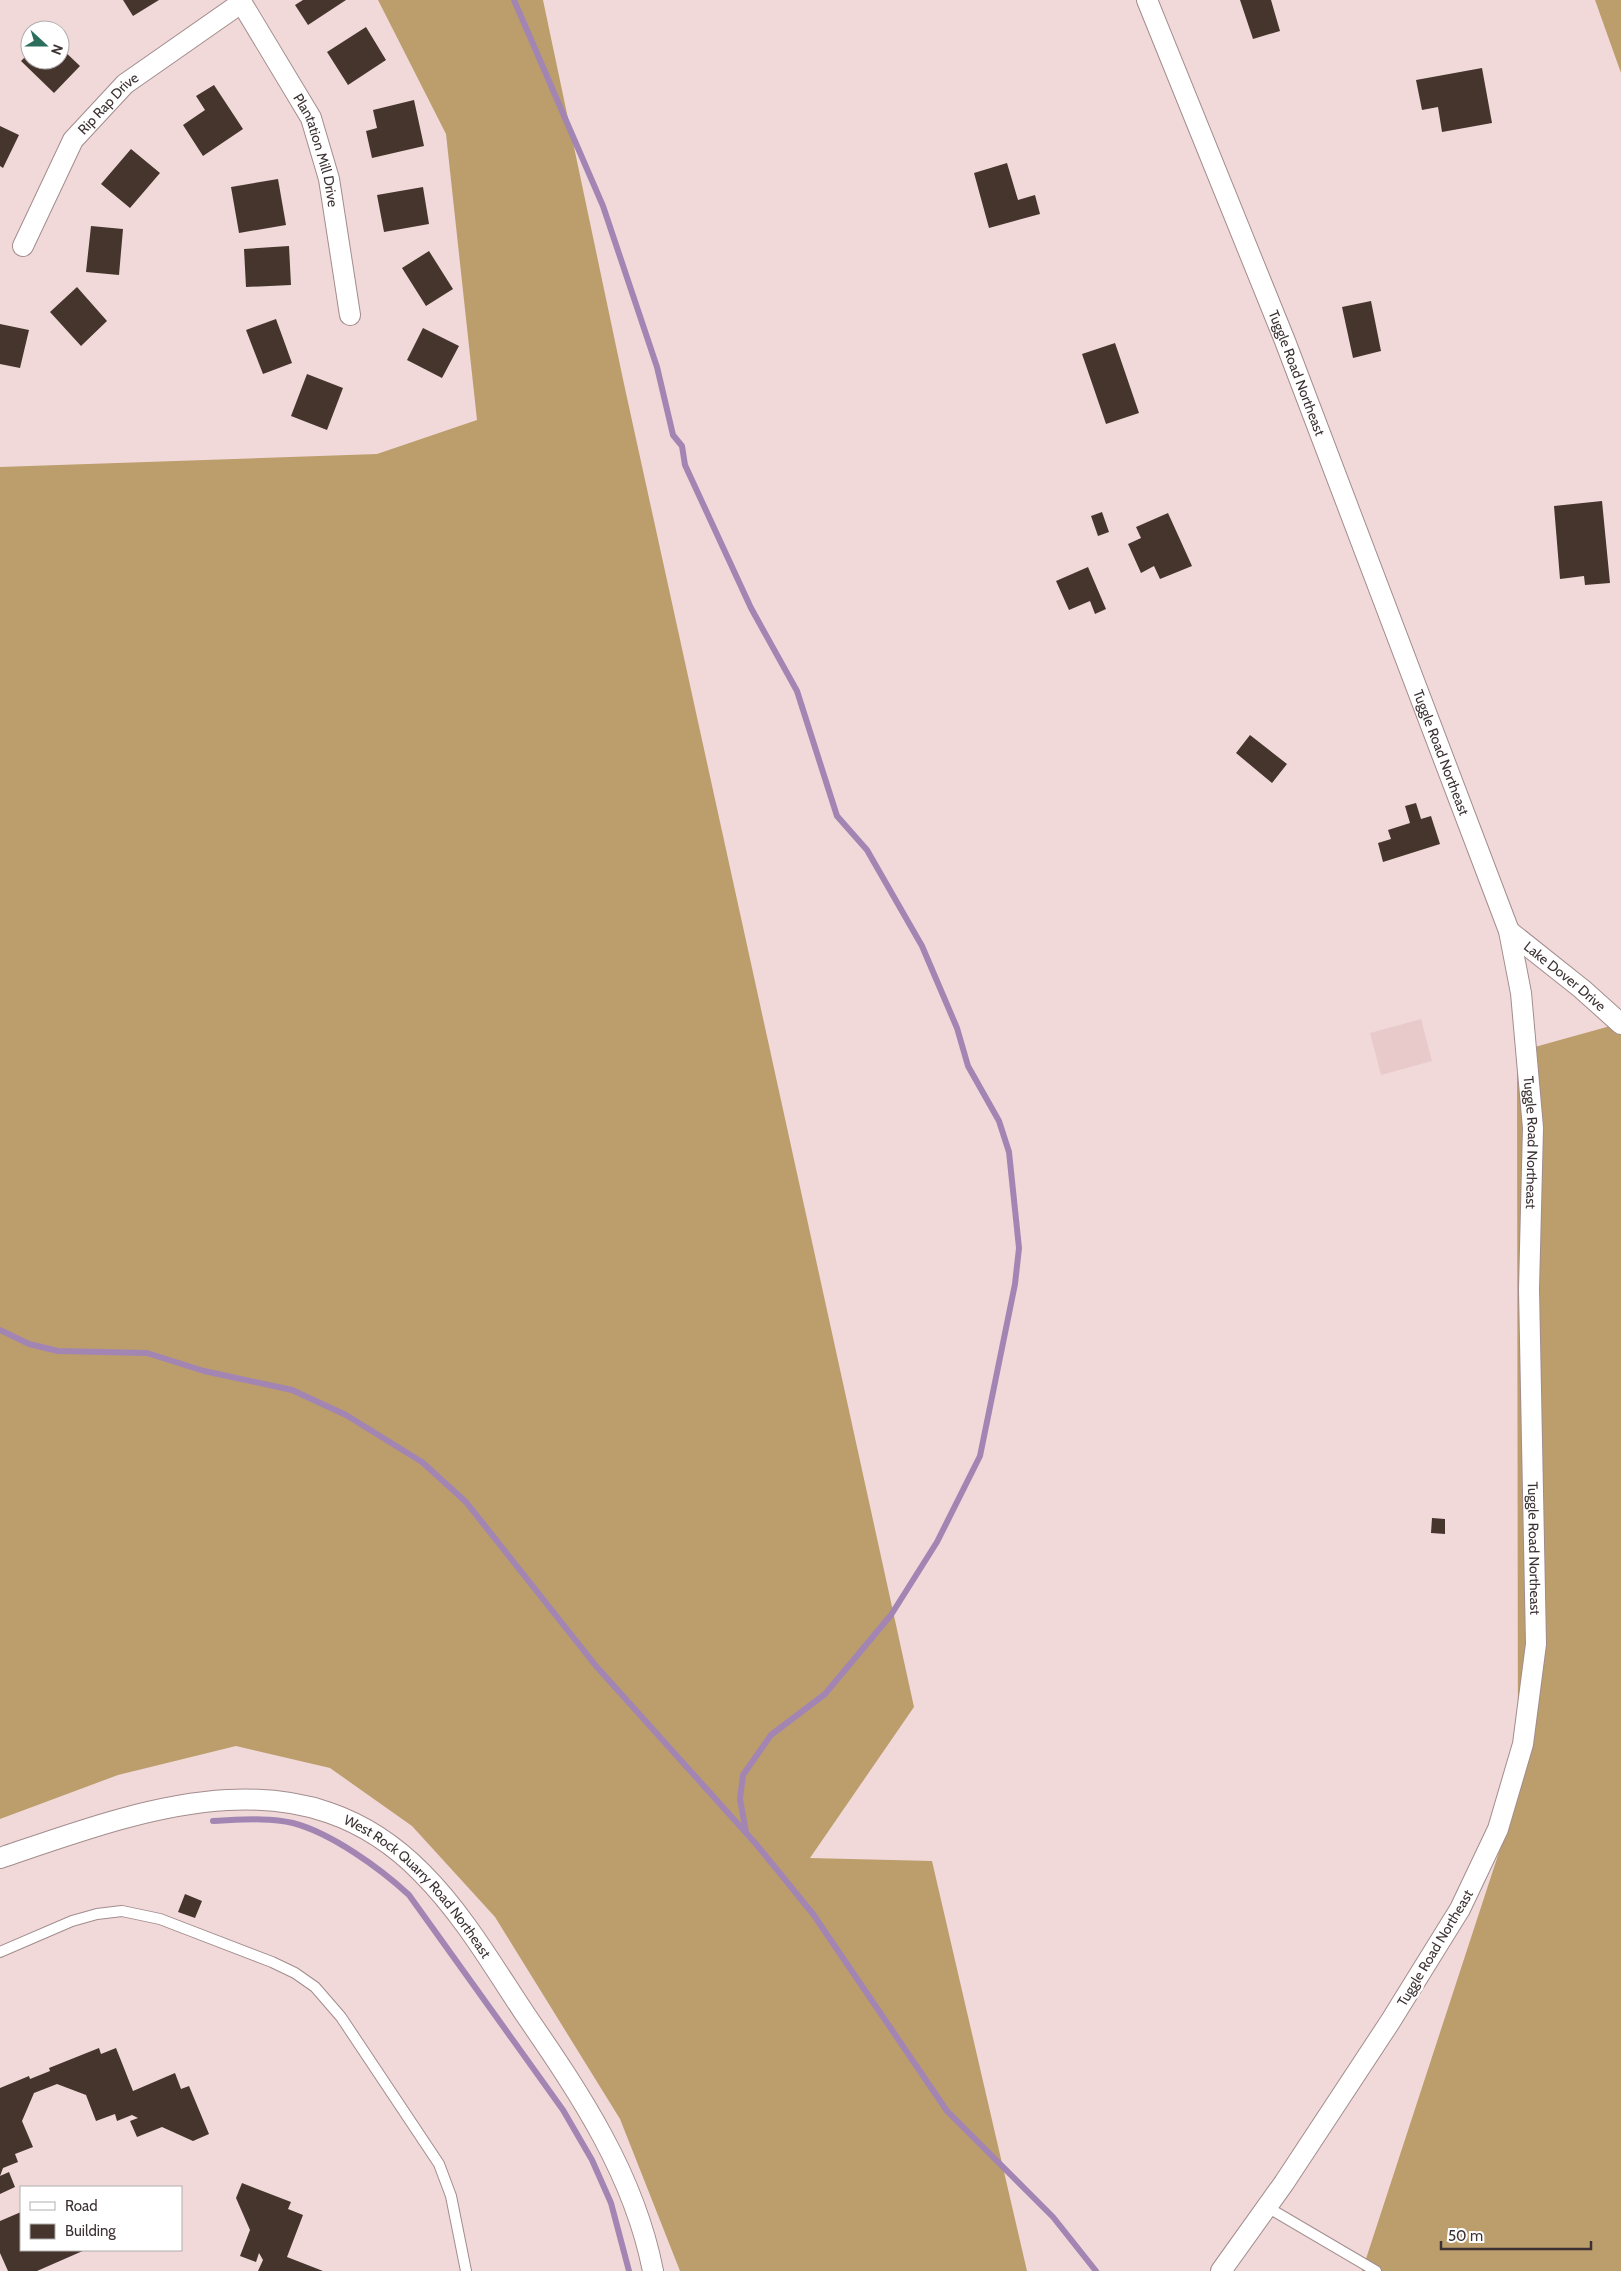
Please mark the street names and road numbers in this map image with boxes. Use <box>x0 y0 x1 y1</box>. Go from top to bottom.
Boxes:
street label: Rip Rap Drive <box>74 68 142 138</box>
street label: Plantation Mill Drive <box>289 90 342 208</box>
street label: Tuggle Road Northeast <box>1264 308 1329 439</box>
street label: Tuggle Road Northeast <box>1409 687 1473 818</box>
street label: Lake Dover Drive <box>1520 937 1610 1015</box>
street label: Tuggle Road Northeast <box>1519 1075 1542 1209</box>
street label: Tuggle Road Northeast <box>1524 1481 1544 1615</box>
street label: West Rock Quarry Road Northeast <box>341 1811 495 1962</box>
street label: Tuggle Road Northeast <box>1393 1886 1477 2010</box>

